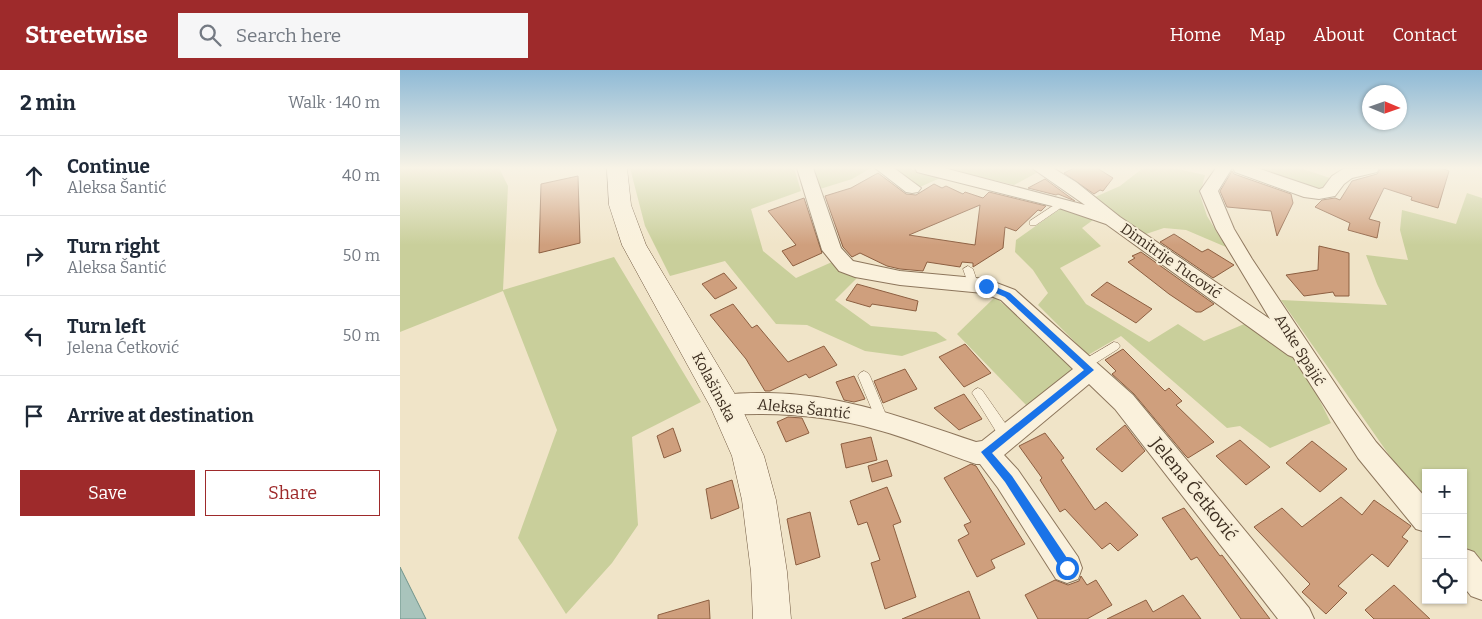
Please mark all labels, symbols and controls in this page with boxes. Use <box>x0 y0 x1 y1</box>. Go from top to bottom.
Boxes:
search box <box>178 13 528 58</box>
text: Streetwise <box>25 21 148 49</box>
icon: search <box>196 21 224 49</box>
text: Search here <box>236 24 341 47</box>
text: Home <box>1170 24 1221 46</box>
text: Map <box>1249 24 1285 46</box>
text: About <box>1313 24 1364 46</box>
text: Contact <box>1392 24 1457 46</box>
north arrow <box>1362 85 1407 130</box>
text: 2 min <box>20 90 76 116</box>
text: Walk · 140 m <box>288 93 380 112</box>
text: Continue <box>67 155 150 178</box>
icon: ahead <box>20 162 48 190</box>
text: 40 m <box>342 166 380 185</box>
text: Aleksa Šantić <box>67 178 167 197</box>
street label: Dimitrije Tucović <box>1117 220 1225 303</box>
text: Turn right <box>67 235 160 258</box>
icon: right <box>20 242 48 270</box>
text: 50 m <box>343 246 380 265</box>
text: Aleksa Šantić <box>67 258 167 277</box>
route end <box>975 275 998 298</box>
street label: Anke Spajić <box>1271 311 1329 389</box>
text: Turn left <box>67 315 146 338</box>
icon: left <box>20 322 48 350</box>
text: 50 m <box>343 326 380 345</box>
text: Jelena Ćetković <box>67 338 179 357</box>
street label: Kolašinska <box>688 349 740 425</box>
street label: Aleksa Šantić <box>757 395 852 423</box>
icon: arrive <box>20 402 48 430</box>
text: Arrive at destination <box>67 404 254 427</box>
street label: Jelena Ćetković <box>1145 432 1242 545</box>
map controls <box>1422 469 1467 604</box>
button: + <box>1422 469 1467 514</box>
button: Save <box>20 470 195 516</box>
button: Share <box>205 470 380 516</box>
button: − <box>1422 514 1467 559</box>
route start <box>1056 557 1079 580</box>
button: locate <box>1422 559 1467 604</box>

